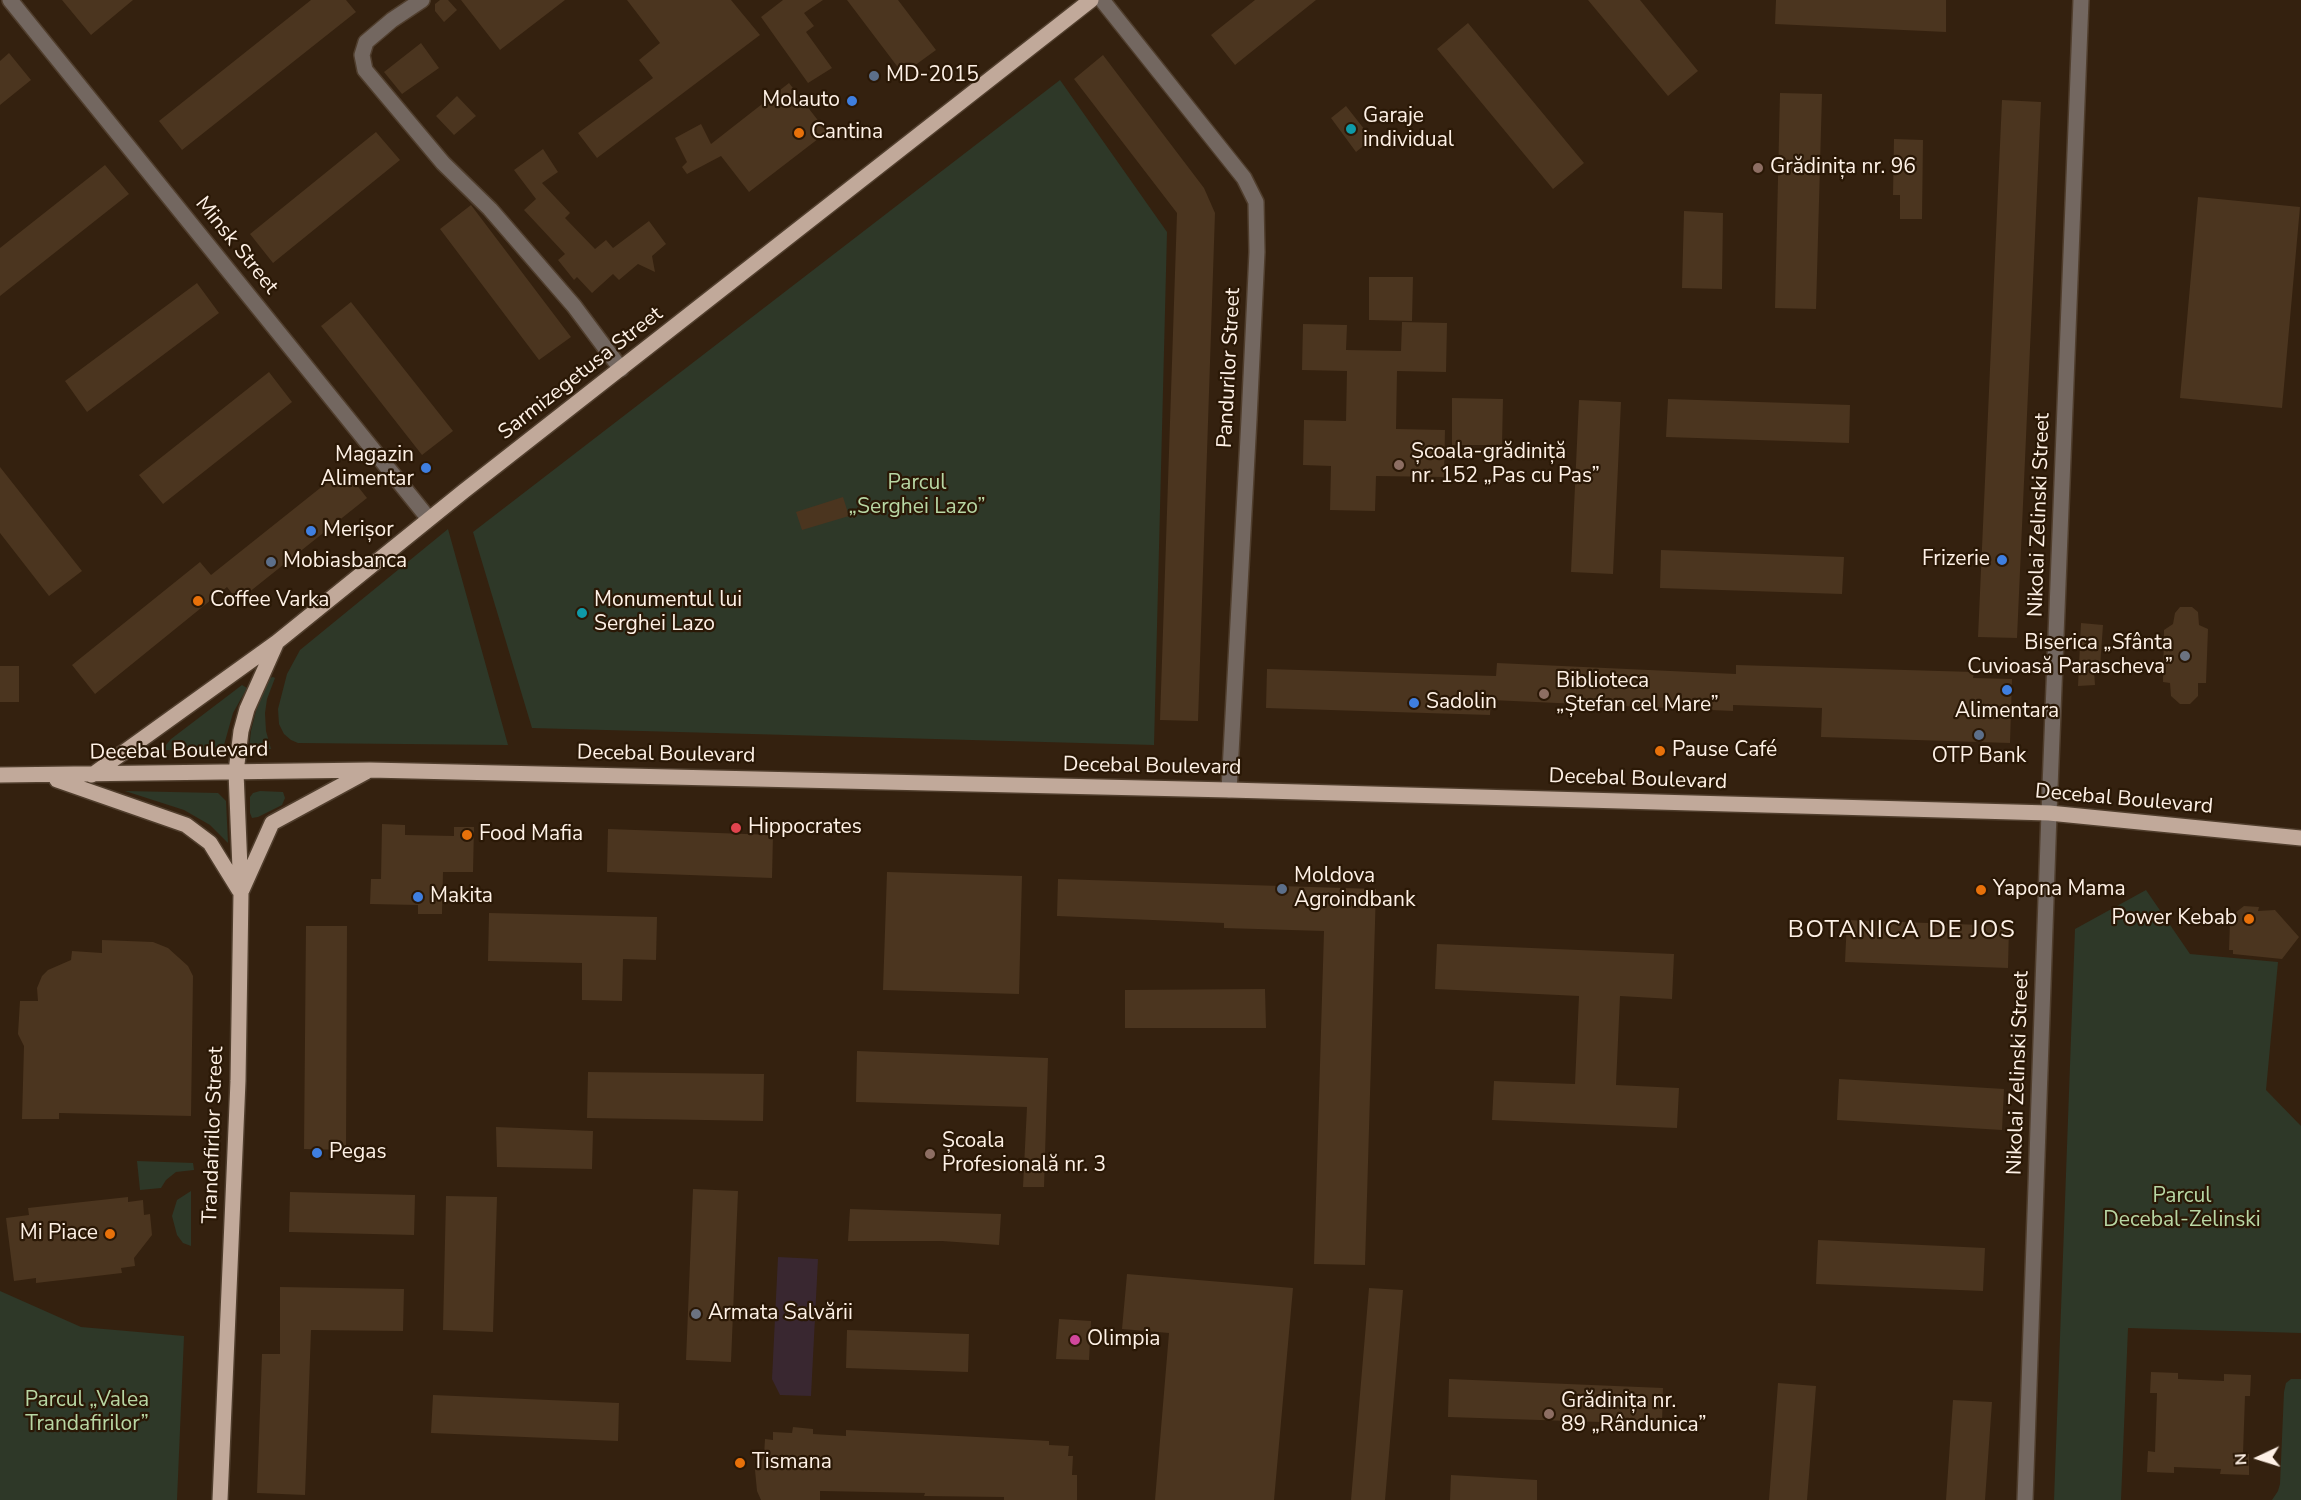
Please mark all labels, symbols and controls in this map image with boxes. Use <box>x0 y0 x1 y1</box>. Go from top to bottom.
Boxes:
place label: MD-2015 <box>886 63 979 89</box>
marker: MD-2015 <box>867 69 881 83</box>
place label: Molauto <box>762 88 840 114</box>
marker: Molauto <box>845 94 859 108</box>
place label: Garaje individual <box>1363 104 1454 154</box>
place label: Cantina <box>811 120 883 146</box>
marker: Garaje individual <box>1344 122 1358 136</box>
marker: Cantina <box>792 126 806 140</box>
place label: Grădinița nr. 96 <box>1770 155 1916 181</box>
marker: Grădinița nr. 96 <box>1751 161 1765 175</box>
street label: Minsk Street <box>189 192 283 300</box>
street label: Pandurilor Street <box>1213 287 1247 449</box>
street label: Sarmizegetusa Street <box>494 302 668 446</box>
street label: Nikolai Zelinski Street <box>2024 412 2056 618</box>
place label: Școala-grădiniță nr. 152 „Pas cu Pas” <box>1411 440 1600 490</box>
place label: Magazin Alimentar <box>321 443 414 493</box>
marker: Școala-grădiniță nr. 152 „Pas cu Pas” <box>1392 458 1406 472</box>
marker: Magazin Alimentar <box>419 461 433 475</box>
park label: Parcul „Serghei Lazo” <box>849 471 985 521</box>
place label: Merișor <box>323 518 394 544</box>
marker: Merișor <box>304 524 318 538</box>
place label: Frizerie <box>1922 547 1990 573</box>
place label: Mobiasbanca <box>283 549 407 575</box>
marker: Frizerie <box>1995 553 2009 567</box>
marker: Mobiasbanca <box>264 555 278 569</box>
place label: Coffee Varka <box>210 588 330 614</box>
place label: Monumentul lui Serghei Lazo <box>594 588 742 638</box>
marker: Coffee Varka <box>191 594 205 608</box>
marker: Monumentul lui Serghei Lazo <box>575 606 589 620</box>
place label: Biserica „Sfânta Cuvioasă Parascheva” <box>1967 631 2173 681</box>
marker: Biserica „Sfânta Cuvioasă Parascheva” <box>2178 649 2192 663</box>
place label: Biblioteca „Ștefan cel Mare” <box>1556 669 1719 719</box>
marker: Alimentara <box>2000 683 2014 697</box>
marker: Biblioteca „Ștefan cel Mare” <box>1537 687 1551 701</box>
place label: Sadolin <box>1426 690 1497 716</box>
marker: Sadolin <box>1407 696 1421 710</box>
place label: Alimentara <box>1955 699 2059 725</box>
marker: OTP Bank <box>1972 728 1986 742</box>
street label: Decebal Boulevard <box>89 738 269 766</box>
place label: Pause Café <box>1672 738 1777 764</box>
street label: Decebal Boulevard <box>576 741 756 769</box>
marker: Pause Café <box>1653 744 1667 758</box>
place label: OTP Bank <box>1932 744 2026 770</box>
street label: Decebal Boulevard <box>1062 753 1242 781</box>
street label: Decebal Boulevard <box>1548 764 1728 796</box>
street label: Decebal Boulevard <box>2034 780 2214 820</box>
place label: Hippocrates <box>748 815 862 841</box>
marker: Hippocrates <box>729 821 743 835</box>
place label: Food Mafia <box>479 822 583 848</box>
marker: Food Mafia <box>460 828 474 842</box>
place label: Moldova Agroindbank <box>1294 864 1415 914</box>
place label: Yapona Mama <box>1993 877 2126 903</box>
marker: Moldova Agroindbank <box>1275 882 1289 896</box>
marker: Yapona Mama <box>1974 883 1988 897</box>
place label: Makita <box>430 884 493 910</box>
marker: Makita <box>411 890 425 904</box>
place label: Power Kebab <box>2111 906 2237 932</box>
marker: Power Kebab <box>2242 912 2256 926</box>
district label: BOTANICA DE JOS <box>1788 917 2016 945</box>
street label: Nikolai Zelinski Street <box>2003 970 2035 1176</box>
street label: Trandafirilor Street <box>198 1046 230 1224</box>
place label: Școala Profesională nr. 3 <box>942 1129 1106 1179</box>
place label: Pegas <box>329 1140 387 1166</box>
marker: Pegas <box>310 1146 324 1160</box>
marker: Școala Profesională nr. 3 <box>923 1147 937 1161</box>
park label: Parcul Decebal-Zelinski <box>2103 1184 2261 1234</box>
place label: Mi Piace <box>20 1221 98 1247</box>
marker: Mi Piace <box>103 1227 117 1241</box>
place label: Armata Salvării <box>708 1301 853 1327</box>
marker: Armata Salvării <box>689 1307 703 1321</box>
place label: Olimpia <box>1087 1327 1160 1353</box>
marker: Olimpia <box>1068 1333 1082 1347</box>
park label: Parcul „Valea Trandafirilor” <box>25 1388 149 1438</box>
place label: Grădinița nr. 89 „Rândunica” <box>1561 1389 1706 1439</box>
marker: Grădinița nr. 89 „Rândunica” <box>1542 1407 1556 1421</box>
north arrow <box>2229 1428 2289 1488</box>
place label: Tismana <box>752 1450 832 1476</box>
text: N <box>2230 1453 2252 1466</box>
marker: Tismana <box>733 1456 747 1470</box>

